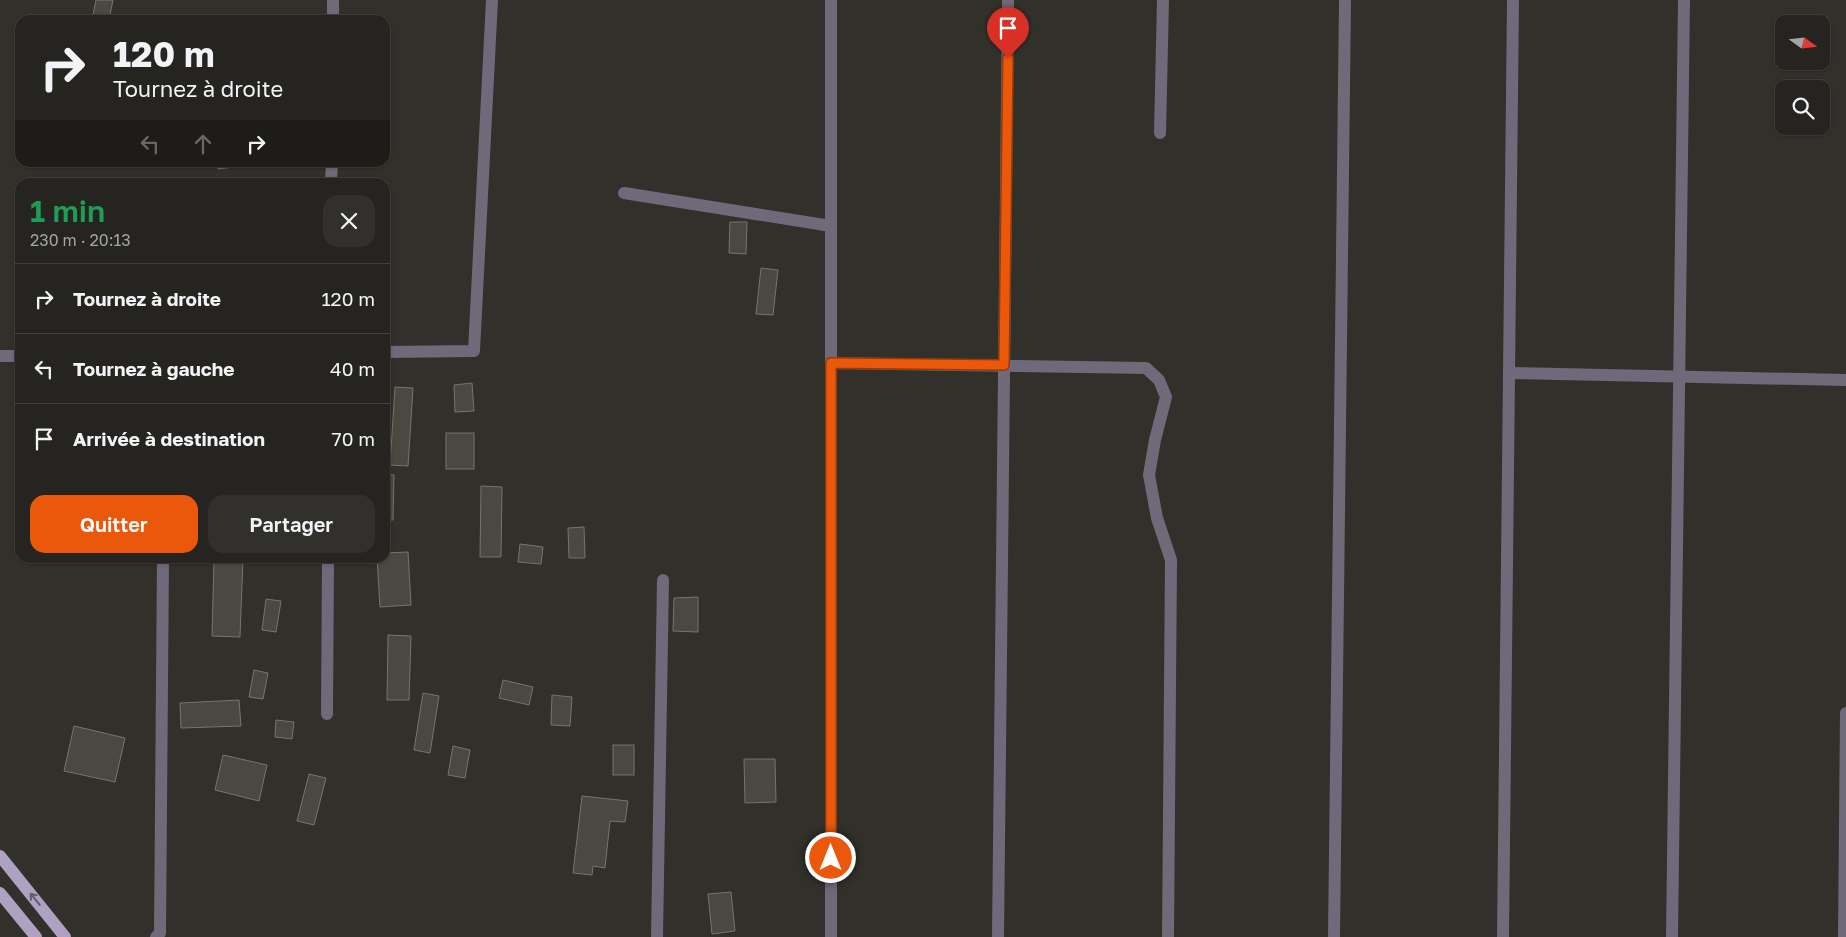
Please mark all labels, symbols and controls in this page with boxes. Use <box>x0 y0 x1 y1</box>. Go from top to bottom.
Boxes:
pin <box>987 7 1029 58</box>
icon: arrive <box>994 14 1022 42</box>
north arrow <box>1775 15 1830 70</box>
map controls <box>1775 15 1830 135</box>
text: 120 m <box>113 33 215 75</box>
icon: right <box>30 35 95 100</box>
text: Tournez à droite <box>113 75 283 102</box>
button: search <box>1775 80 1830 135</box>
icon: left <box>136 130 164 158</box>
icon: ahead <box>189 130 217 158</box>
icon: right <box>242 130 270 158</box>
text: 1 min <box>30 193 105 229</box>
button: close <box>323 195 375 247</box>
text: 230 m · 20:13 <box>30 230 131 250</box>
icon: right <box>30 285 58 313</box>
text: Tournez à droite <box>73 287 221 310</box>
text: 120 m <box>321 287 375 310</box>
icon: left <box>30 355 58 383</box>
text: Tournez à gauche <box>73 357 234 380</box>
text: 40 m <box>330 357 375 380</box>
icon: arrive <box>30 425 58 453</box>
text: Arrivée à destination <box>73 427 265 450</box>
text: 70 m <box>332 427 375 450</box>
button: Quitter <box>30 495 198 553</box>
button: Partager <box>208 495 375 553</box>
position arrow <box>804 831 856 883</box>
one-way arrow <box>29 893 40 906</box>

